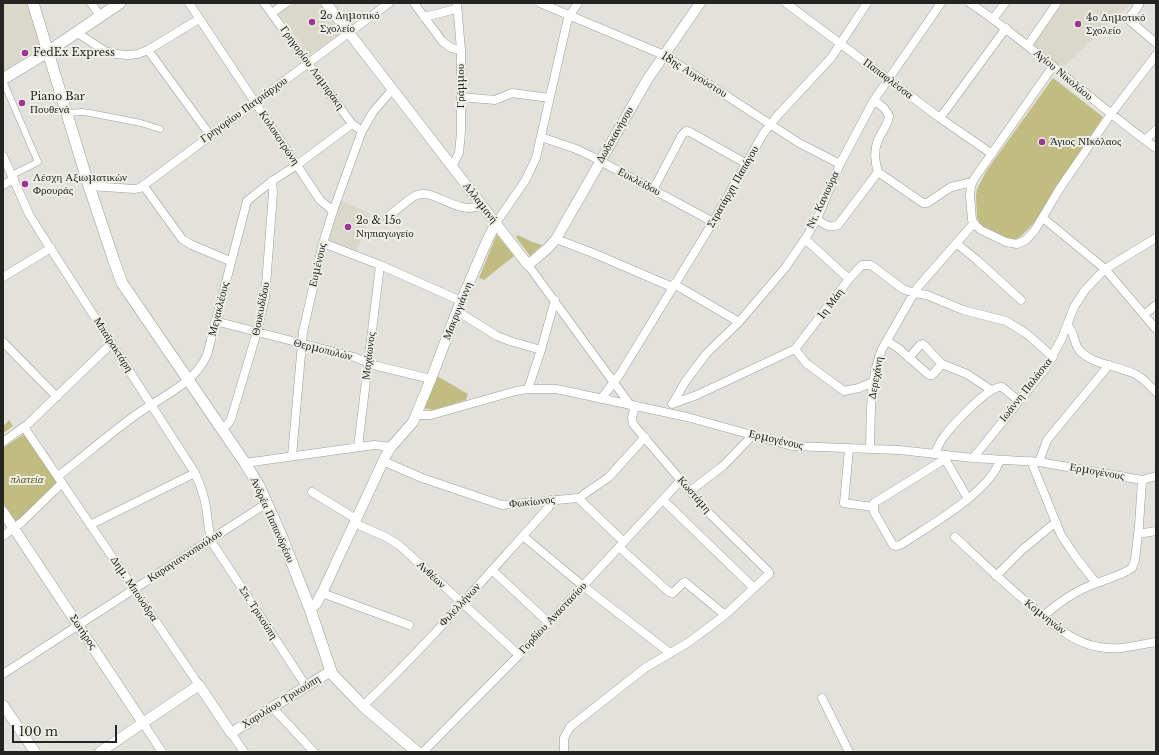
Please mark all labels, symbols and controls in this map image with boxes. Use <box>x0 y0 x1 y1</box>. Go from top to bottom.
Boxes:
place label: 2ο Δημοτικό Σχολείο <box>320 9 380 35</box>
place label: 4ο Δημοτικό Σχολείο <box>1086 11 1146 37</box>
marker: 2ο Δημοτικό Σχολείο <box>307 17 317 27</box>
marker: 4ο Δημοτικό Σχολείο <box>1073 19 1083 29</box>
street label: Γρηγορίου Λαμπράκη <box>277 24 347 112</box>
place label: FedEx Express <box>33 46 115 60</box>
street label: Αγίου Νικολάου <box>1031 47 1095 103</box>
marker: FedEx Express <box>20 48 30 58</box>
street label: 18ης Αυγούστου <box>659 49 729 101</box>
street label: Παπαφλέσσα <box>860 56 916 102</box>
street label: Γράμμου <box>454 64 468 108</box>
street label: Γρηγορίου Πατριάρχου <box>198 74 290 146</box>
place label: Piano Bar Πουθενά <box>30 90 85 116</box>
marker: Piano Bar Πουθενά <box>17 98 27 108</box>
street label: Δωδεκανήσου <box>594 104 636 166</box>
street label: Κολοκοτρώνη <box>256 108 302 168</box>
place label: Άγιος ΝΙκόλαος <box>1050 135 1121 149</box>
marker: Άγιος ΝΙκόλαος <box>1037 137 1047 147</box>
street label: Στρατάρχη Παπάγου <box>704 144 762 230</box>
street label: Ευκλείδου <box>615 165 663 199</box>
street label: Ντ. Κανιούρα <box>804 169 842 231</box>
place label: Λέσχη Αξιωματικών Φρουράς <box>33 171 127 197</box>
marker: Λέσχη Αξιωματικών Φρουράς <box>20 179 30 189</box>
street label: Αλλαμανή <box>460 180 500 226</box>
place label: 2ο & 15ο Νηπιαγωγείο <box>356 214 414 240</box>
marker: 2ο & 15ο Νηπιαγωγείο <box>343 222 353 232</box>
street label: Ευμένους <box>307 242 329 288</box>
street label: Μεγακλέους <box>206 280 232 338</box>
street label: Μακρυγιάννη <box>440 280 476 342</box>
street label: Θουκυδίδου <box>249 281 273 337</box>
street label: 1η Μάη <box>815 286 847 322</box>
street label: Μπαϊρακτάρη <box>91 315 135 375</box>
street label: Μαχάωνος <box>360 331 378 381</box>
street label: Θερμοπυλών <box>292 336 354 364</box>
street label: Ιωάννη Παλάσκα <box>997 355 1055 425</box>
street label: Δερεχάνη <box>866 356 886 400</box>
street label: Ερμογένους <box>748 427 804 453</box>
street label: Ερμογένους <box>1069 461 1125 483</box>
park label: πλατεία <box>10 473 44 487</box>
street label: Κωστάμη <box>674 474 714 516</box>
street label: Ανδρέα Παπανδρέου <box>247 475 297 565</box>
street label: Φωκίωνος <box>509 493 555 511</box>
street label: Καραγιαννοπούλου <box>145 527 225 585</box>
street label: Δημ. Μπούσδρα <box>107 554 161 624</box>
street label: Ανθέων <box>414 559 448 591</box>
street label: Γορδίου Αναστασίου <box>516 579 590 657</box>
street label: Φιλελλήνων <box>437 581 483 629</box>
street label: Σπ. Τρικούπη <box>236 584 280 642</box>
street label: Κομνηνών <box>1022 597 1068 637</box>
street label: Σωτήρος <box>67 612 99 652</box>
street label: Χαριλάου Τρικούπη <box>239 673 323 731</box>
scale bar <box>14 717 119 743</box>
text: 100 m <box>19 724 58 739</box>

